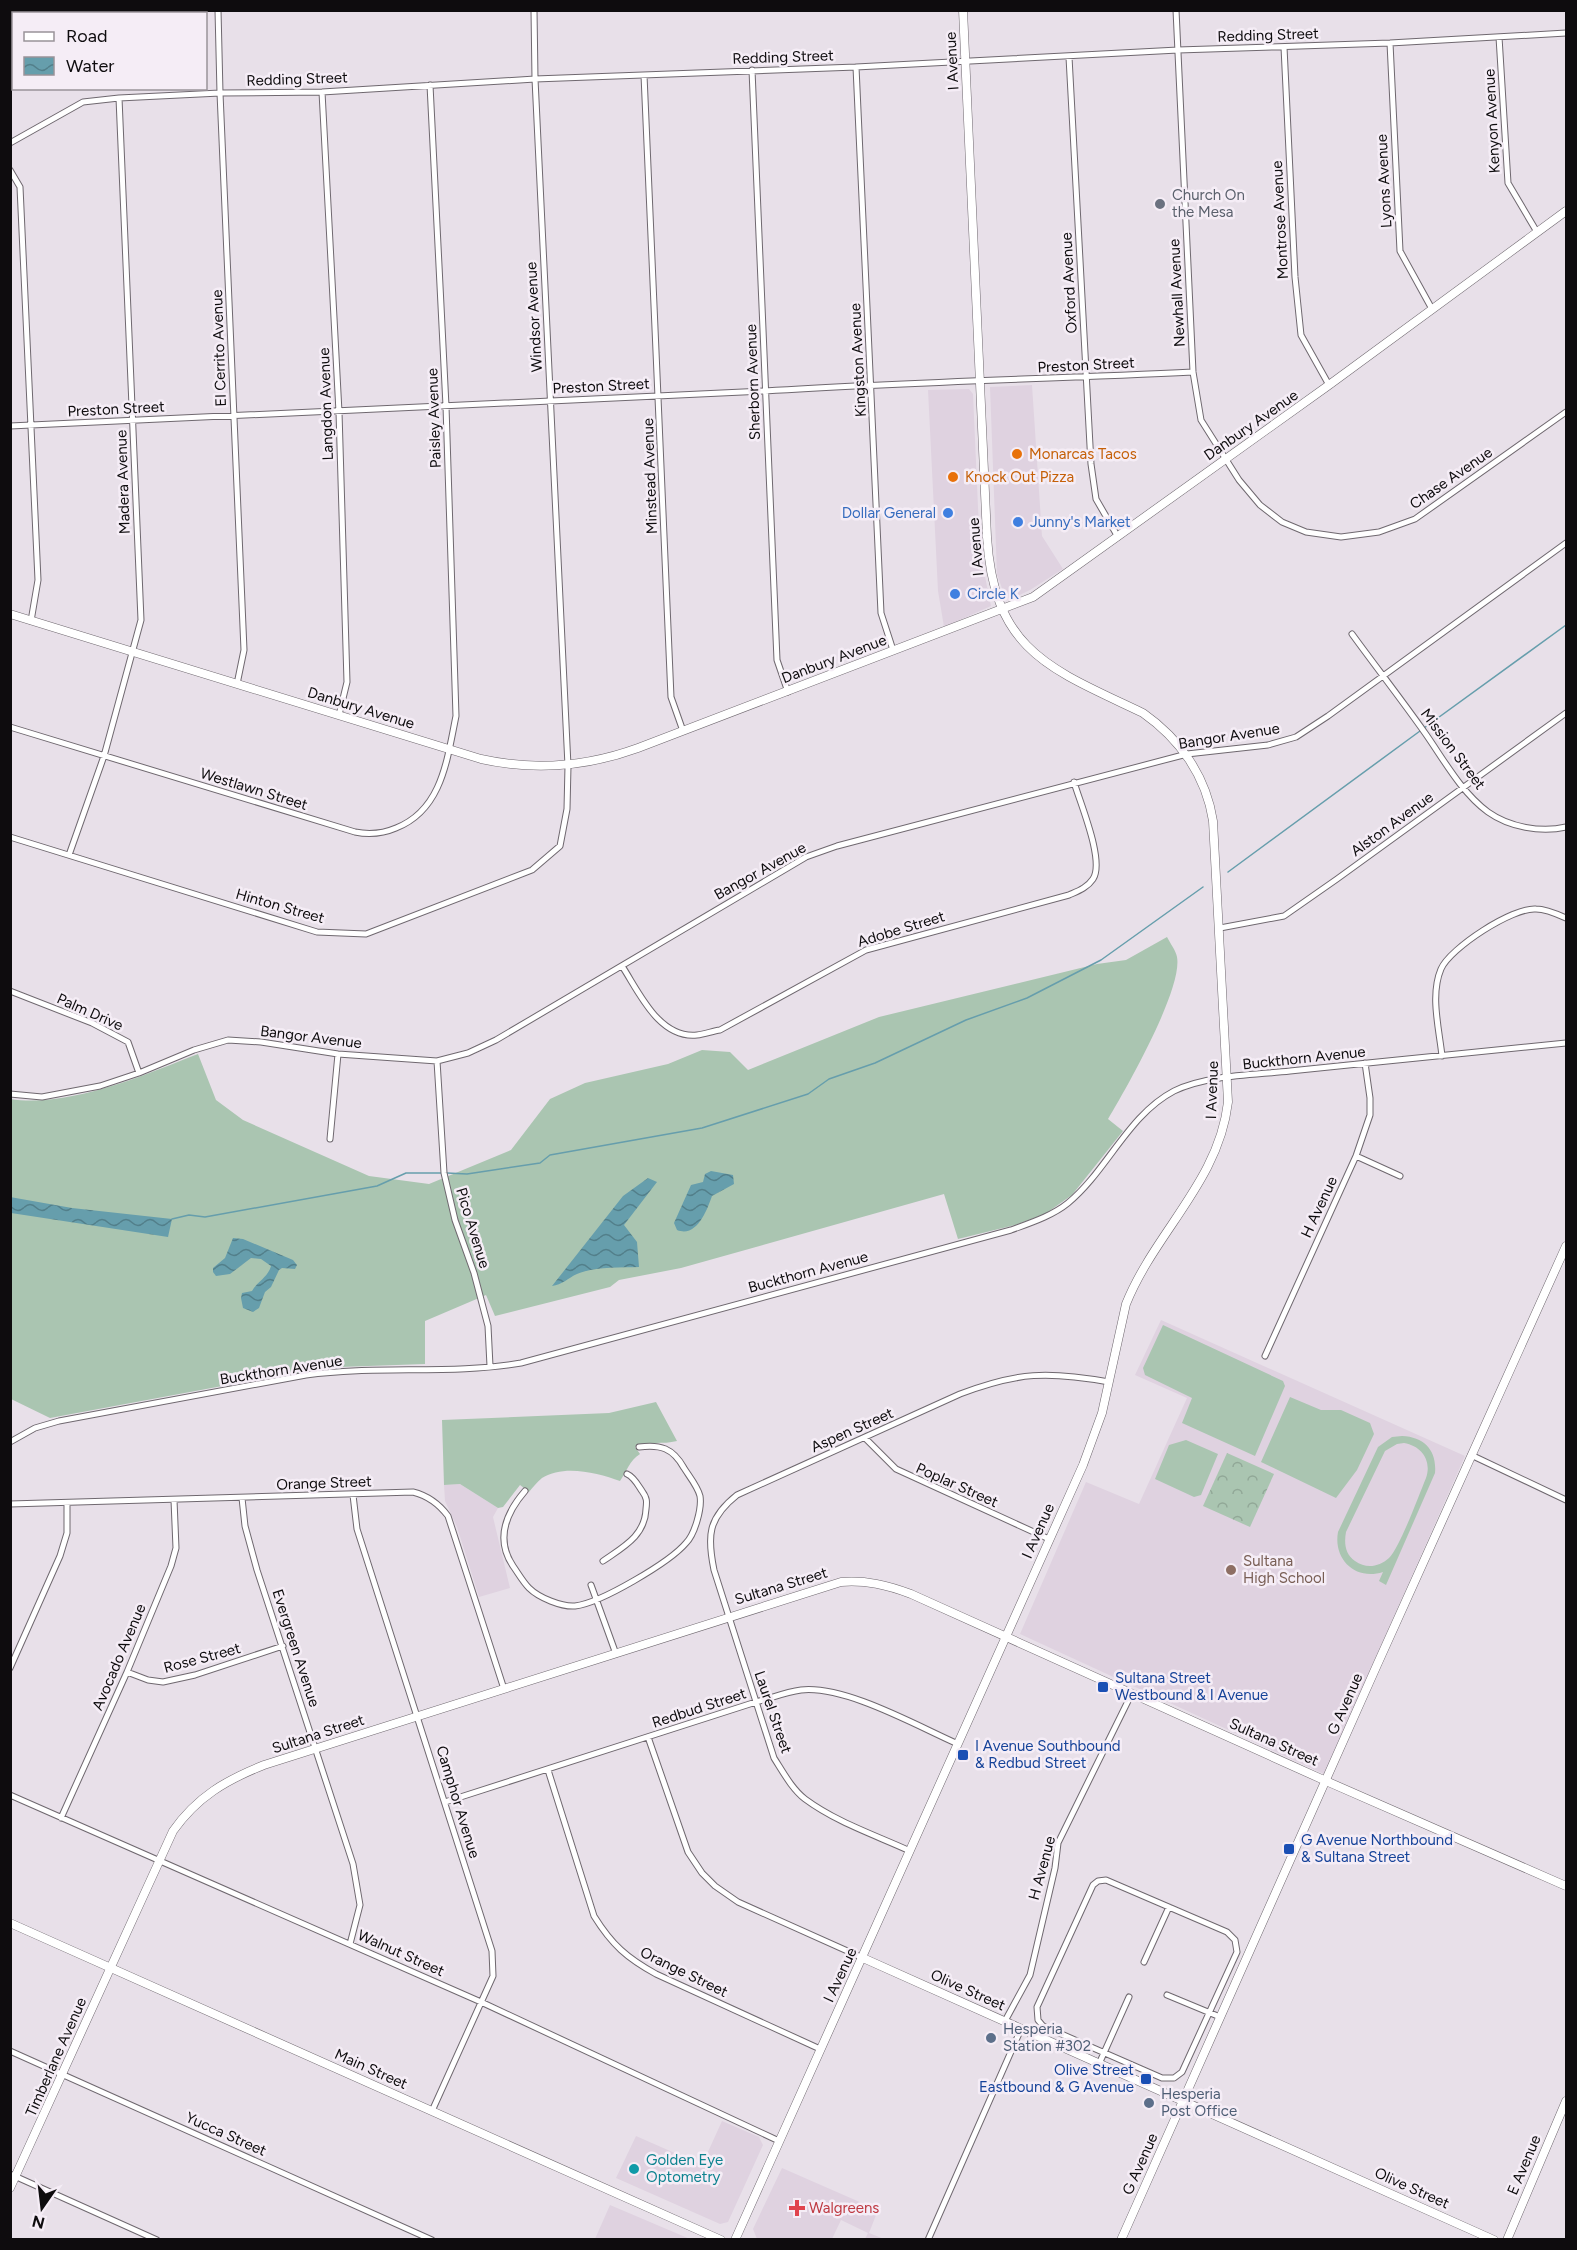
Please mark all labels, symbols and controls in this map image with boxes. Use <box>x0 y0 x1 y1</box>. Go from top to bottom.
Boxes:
legend <box>12 12 207 90</box>
street label: Redding Street <box>1217 24 1319 46</box>
text: Road <box>66 25 107 47</box>
street label: I Avenue <box>941 31 963 91</box>
street label: Redding Street <box>732 46 834 68</box>
text: Water <box>66 55 114 77</box>
street label: Redding Street <box>246 68 348 90</box>
street label: Kenyon Avenue <box>1480 68 1504 174</box>
street label: Lyons Avenue <box>1373 134 1395 228</box>
street label: Montrose Avenue <box>1268 160 1292 280</box>
place label: Church On the Mesa <box>1172 186 1245 221</box>
marker: Church On the Mesa <box>1153 197 1167 211</box>
street label: Oxford Avenue <box>1057 232 1081 334</box>
street label: Newhall Avenue <box>1165 238 1189 348</box>
street label: Windsor Avenue <box>522 261 546 373</box>
street label: El Cerrito Avenue <box>208 289 230 407</box>
street label: Kingston Avenue <box>846 303 870 417</box>
street label: Sherborn Avenue <box>742 324 764 440</box>
street label: Langdon Avenue <box>315 347 337 461</box>
street label: Preston Street <box>1037 353 1135 377</box>
street label: Paisley Avenue <box>423 368 445 468</box>
street label: Preston Street <box>552 374 650 398</box>
street label: Danbury Avenue <box>1200 386 1302 464</box>
street label: Preston Street <box>67 397 165 421</box>
street label: Minstead Avenue <box>639 418 661 534</box>
street label: Madera Avenue <box>112 429 134 535</box>
street label: Chase Avenue <box>1406 443 1496 513</box>
place label: Monarcas Tacos <box>1029 445 1137 463</box>
marker: Monarcas Tacos <box>1010 447 1024 461</box>
place label: Knock Out Pizza <box>965 468 1074 486</box>
marker: Knock Out Pizza <box>946 470 960 484</box>
place label: Dollar General <box>842 504 936 522</box>
marker: Dollar General <box>941 506 955 520</box>
place label: Junny's Market <box>1030 513 1131 531</box>
marker: Junny's Market <box>1011 515 1025 529</box>
street label: I Avenue <box>964 517 988 577</box>
place label: Circle K <box>967 585 1020 603</box>
marker: Circle K <box>948 587 962 601</box>
street label: Danbury Avenue <box>779 631 889 687</box>
street label: Danbury Avenue <box>305 683 417 733</box>
street label: Mission Street <box>1417 705 1489 793</box>
street label: Bangor Avenue <box>1177 719 1281 753</box>
street label: Westlawn Street <box>198 764 310 814</box>
street label: Alston Avenue <box>1347 788 1437 860</box>
street label: Bangor Avenue <box>711 838 809 904</box>
street label: Hinton Street <box>234 885 327 927</box>
street label: Adobe Street <box>855 907 947 951</box>
street label: Palm Drive <box>54 989 126 1035</box>
street label: Bangor Avenue <box>259 1022 363 1052</box>
street label: Buckthorn Avenue <box>1242 1043 1366 1073</box>
street label: I Avenue <box>1202 1060 1222 1120</box>
street label: H Avenue <box>1297 1173 1341 1241</box>
street label: Pico Avenue <box>452 1185 494 1271</box>
street label: Buckthorn Avenue <box>746 1247 870 1297</box>
street label: Buckthorn Avenue <box>219 1351 343 1389</box>
street label: Aspen Street <box>808 1404 896 1456</box>
street label: Poplar Street <box>913 1459 1001 1511</box>
street label: Orange Street <box>276 1472 372 1494</box>
street label: I Avenue <box>1018 1501 1058 1561</box>
place label: Sultana High School <box>1243 1552 1325 1587</box>
street label: Sultana Street <box>733 1563 830 1609</box>
marker: Sultana High School <box>1224 1563 1238 1577</box>
street label: Evergreen Avenue <box>268 1587 324 1709</box>
street label: Avocado Avenue <box>88 1601 150 1713</box>
street label: Rose Street <box>162 1639 243 1677</box>
street label: Laurel Street <box>750 1668 796 1756</box>
place label: Sultana Street Westbound & I Avenue <box>1115 1669 1268 1704</box>
street label: G Avenue <box>1323 1670 1367 1738</box>
marker: Sultana Street Westbound & I Avenue <box>1096 1680 1110 1694</box>
street label: Redbud Street <box>650 1684 749 1732</box>
street label: Sultana Street <box>270 1711 367 1757</box>
street label: Sultana Street <box>1227 1714 1322 1770</box>
place label: I Avenue Southbound & Redbud Street <box>975 1737 1121 1772</box>
street label: Camphor Avenue <box>432 1744 484 1860</box>
marker: I Avenue Southbound & Redbud Street <box>956 1748 970 1762</box>
place label: G Avenue Northbound & Sultana Street <box>1301 1831 1453 1866</box>
street label: H Avenue <box>1025 1834 1059 1902</box>
marker: G Avenue Northbound & Sultana Street <box>1282 1842 1296 1856</box>
street label: Walnut Street <box>355 1926 447 1980</box>
street label: Orange Street <box>637 1943 731 2001</box>
street label: I Avenue <box>819 1945 861 2005</box>
street label: Olive Street <box>928 1966 1008 2015</box>
street label: Timberlane Avenue <box>22 1995 90 2119</box>
place label: Hesperia Station #302 <box>1003 2020 1091 2055</box>
marker: Hesperia Station #302 <box>984 2031 998 2045</box>
street label: Main Street <box>332 2045 411 2093</box>
place label: Olive Street Eastbound & G Avenue <box>979 2061 1134 2096</box>
marker: Olive Street Eastbound & G Avenue <box>1139 2072 1153 2086</box>
place label: Hesperia Post Office <box>1161 2085 1237 2120</box>
marker: Hesperia Post Office <box>1142 2096 1156 2110</box>
street label: Yucca Street <box>183 2108 270 2160</box>
street label: G Avenue <box>1118 2130 1162 2198</box>
street label: E Avenue <box>1503 2132 1545 2198</box>
place label: Golden Eye Optometry <box>646 2151 723 2186</box>
marker: Golden Eye Optometry <box>627 2162 641 2176</box>
street label: Olive Street <box>1372 2164 1452 2213</box>
north arrow <box>12 2178 72 2238</box>
place label: Walgreens <box>809 2199 879 2217</box>
marker: Walgreens <box>790 2201 804 2215</box>
text: N <box>30 2211 47 2233</box>

